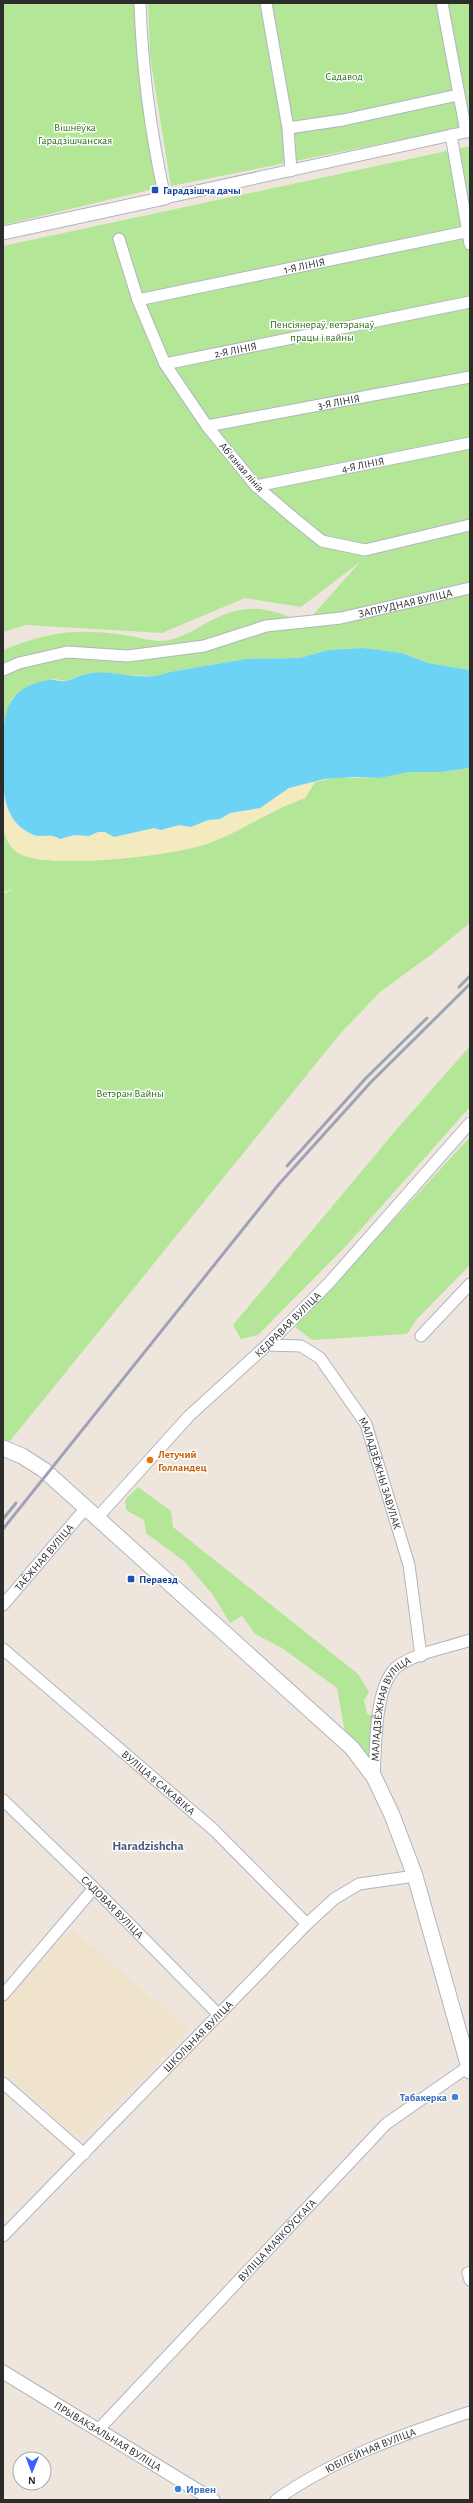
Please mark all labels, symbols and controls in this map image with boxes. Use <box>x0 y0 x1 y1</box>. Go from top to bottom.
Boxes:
park label: Садавод <box>325 71 363 82</box>
park label: Вішнёўка Гарадзішчанская <box>38 122 112 146</box>
marker: Гарадзішча дачы <box>150 185 160 195</box>
place label: Гарадзішча дачы <box>163 185 241 196</box>
street label: 1-Я ЛІНІЯ <box>283 256 326 276</box>
park label: Пенсіянераў, ветэранаў працы і вайны <box>270 319 374 343</box>
street label: 2-Я ЛІНІЯ <box>213 340 258 360</box>
street label: 3-Я ЛІНІЯ <box>317 393 361 411</box>
street label: Абʼязная лінія <box>217 440 266 494</box>
street label: 4-Я ЛІНІЯ <box>341 455 385 475</box>
street label: ЗАПРУДНАЯ ВУЛІЦА <box>357 587 454 620</box>
park label: Ветэран Вайны <box>96 1088 164 1099</box>
street label: КЕДРАВАЯ ВУЛІЦА <box>253 1289 323 1359</box>
street label: МАЛАДЗЁЖНЫ ЗАВУЛАК <box>357 1415 403 1531</box>
place label: Летучий Голландец <box>158 1449 207 1473</box>
marker: Летучий Голландец <box>145 1455 155 1465</box>
street label: ТАЁЖНАЯ ВУЛІЦА <box>13 1521 76 1593</box>
marker: Пераезд <box>126 1574 136 1584</box>
place label: Пераезд <box>139 1574 178 1585</box>
street label: МАЛАДЗЁЖНАЯ ВУЛІЦА <box>370 1654 413 1762</box>
street label: ВУЛІЦА 8 САКАВІКА <box>120 1749 197 1818</box>
district label: Haradzishcha <box>112 1840 184 1853</box>
street label: САДОВАЯ ВУЛІЦА <box>79 1874 146 1941</box>
street label: ШКОЛЬНАЯ ВУЛІЦА <box>161 1999 235 2074</box>
place label: Табакерка <box>400 2092 447 2103</box>
marker: Табакерка <box>450 2092 460 2102</box>
street label: ВУЛІЦА МАЯКОЎСКАГА <box>236 2197 319 2284</box>
street label: ПРЫВАКЗАЛЬНАЯ ВУЛІЦА <box>52 2400 164 2474</box>
street label: ЮБІЛЕЙНАЯ ВУЛІЦА <box>323 2426 418 2475</box>
north arrow <box>12 2451 52 2491</box>
text: N <box>28 2475 36 2486</box>
marker: Ирвен <box>173 2484 183 2494</box>
place label: Ирвен <box>186 2484 216 2495</box>

